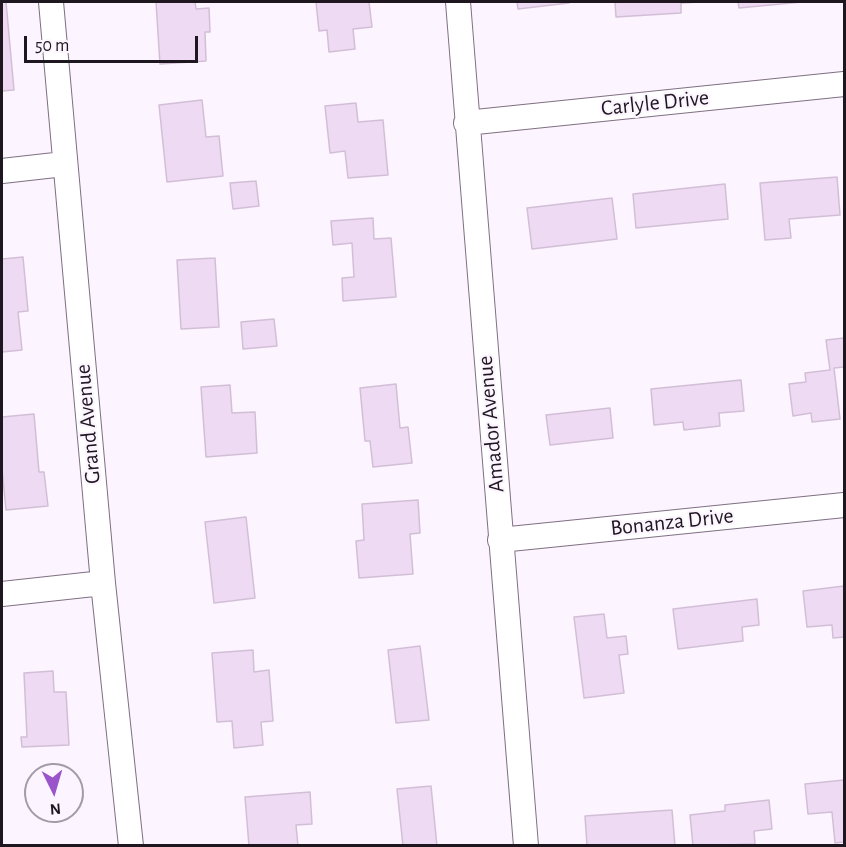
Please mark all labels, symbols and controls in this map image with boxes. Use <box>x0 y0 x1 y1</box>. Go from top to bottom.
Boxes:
scale bar <box>27 24 201 62</box>
text: 50 m <box>35 37 69 55</box>
street label: Carlyle Drive <box>600 84 710 122</box>
street label: Amador Avenue <box>472 355 510 493</box>
street label: Grand Avenue <box>70 363 106 485</box>
street label: Bonanza Drive <box>609 502 735 542</box>
north arrow <box>24 763 84 823</box>
text: N <box>49 800 62 817</box>

